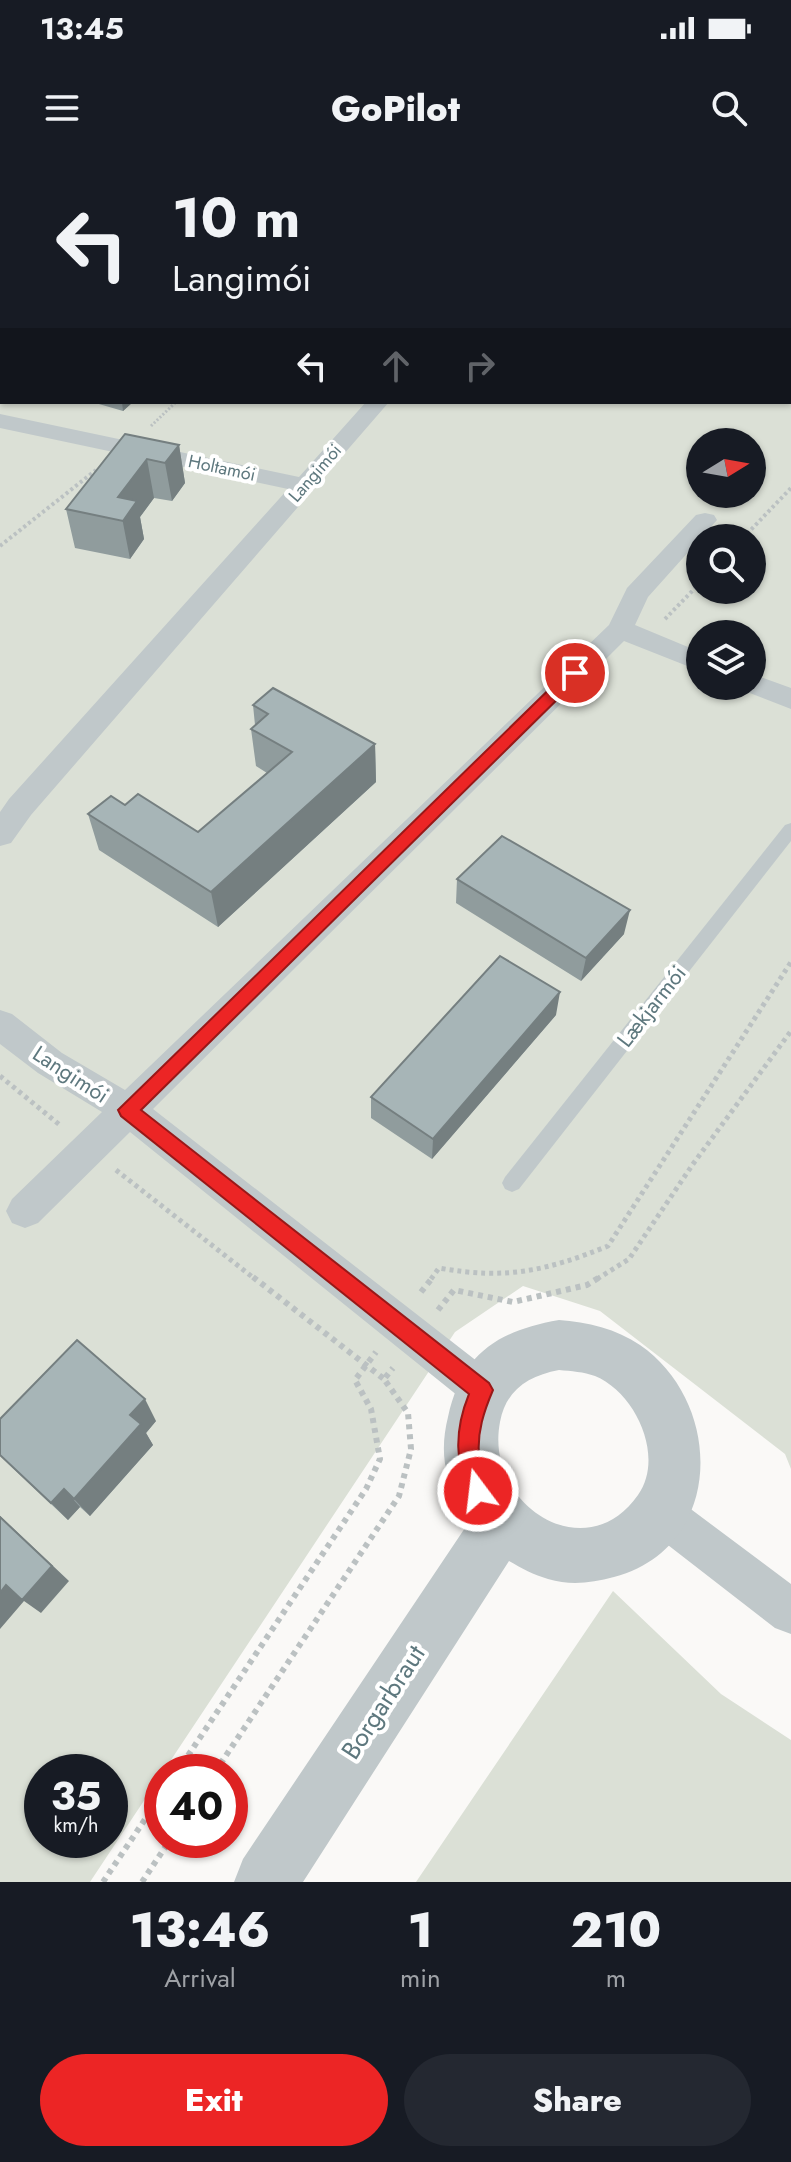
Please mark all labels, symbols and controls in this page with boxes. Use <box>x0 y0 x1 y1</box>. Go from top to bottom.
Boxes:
text: 13:45 <box>40 7 124 50</box>
text: GoPilot <box>331 82 460 134</box>
icon: menu <box>40 86 84 130</box>
icon: search <box>707 86 751 130</box>
text: 10 m <box>172 177 300 258</box>
icon: left <box>40 192 144 296</box>
text: Langimói <box>172 252 311 304</box>
icon: left <box>290 344 334 388</box>
icon: ahead <box>374 344 418 388</box>
icon: right <box>458 344 502 388</box>
north arrow <box>686 428 766 508</box>
map controls <box>686 428 766 700</box>
street label: Langimói <box>282 438 348 508</box>
street label: Holtamói <box>186 448 258 488</box>
button: search <box>686 524 766 604</box>
button: layers <box>686 620 766 700</box>
pin <box>541 639 609 707</box>
icon: arrive <box>553 651 597 695</box>
street label: Lækjarmói <box>609 958 693 1054</box>
street label: Langimói <box>27 1037 115 1111</box>
position arrow <box>436 1449 520 1533</box>
street label: Borgarbraut <box>332 1637 435 1767</box>
speed limit sign: 40 <box>144 1754 248 1858</box>
text: 35 <box>51 1767 101 1825</box>
text: km/h <box>53 1811 99 1840</box>
text: 13:46 <box>130 1896 270 1965</box>
text: 1 <box>408 1896 433 1965</box>
text: 210 <box>571 1896 661 1965</box>
text: Arrival <box>164 1959 236 1997</box>
text: min <box>400 1959 441 1997</box>
text: m <box>606 1959 626 1997</box>
button: Exit <box>40 2054 388 2146</box>
button: Share <box>404 2054 751 2146</box>

